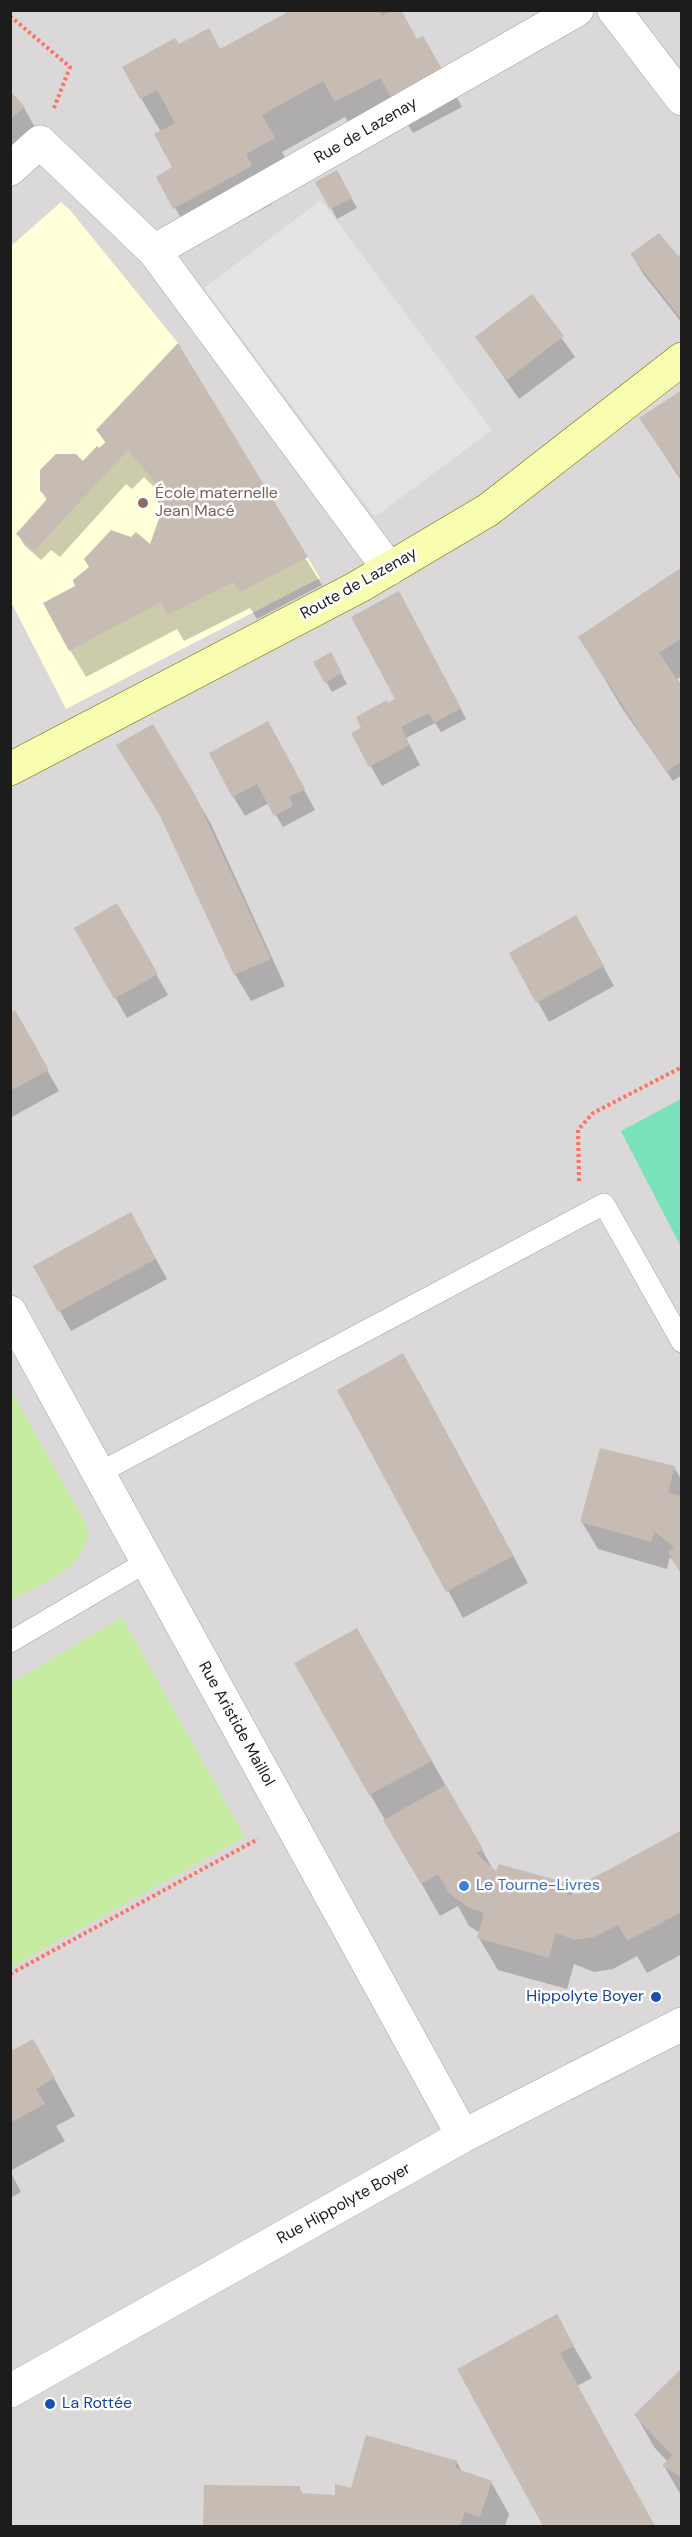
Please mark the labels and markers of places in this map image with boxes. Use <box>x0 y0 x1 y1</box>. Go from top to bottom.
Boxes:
place label: École maternelle Jean Macé <box>155 484 278 522</box>
marker: École maternelle Jean Macé <box>136 496 150 510</box>
place label: Le Tourne-Livres <box>476 1876 600 1896</box>
marker: Le Tourne-Livres <box>457 1879 471 1893</box>
place label: Hippolyte Boyer <box>526 1987 644 2007</box>
marker: Hippolyte Boyer <box>649 1990 663 2004</box>
place label: La Rottée <box>62 2394 132 2414</box>
marker: La Rottée <box>43 2397 57 2411</box>

